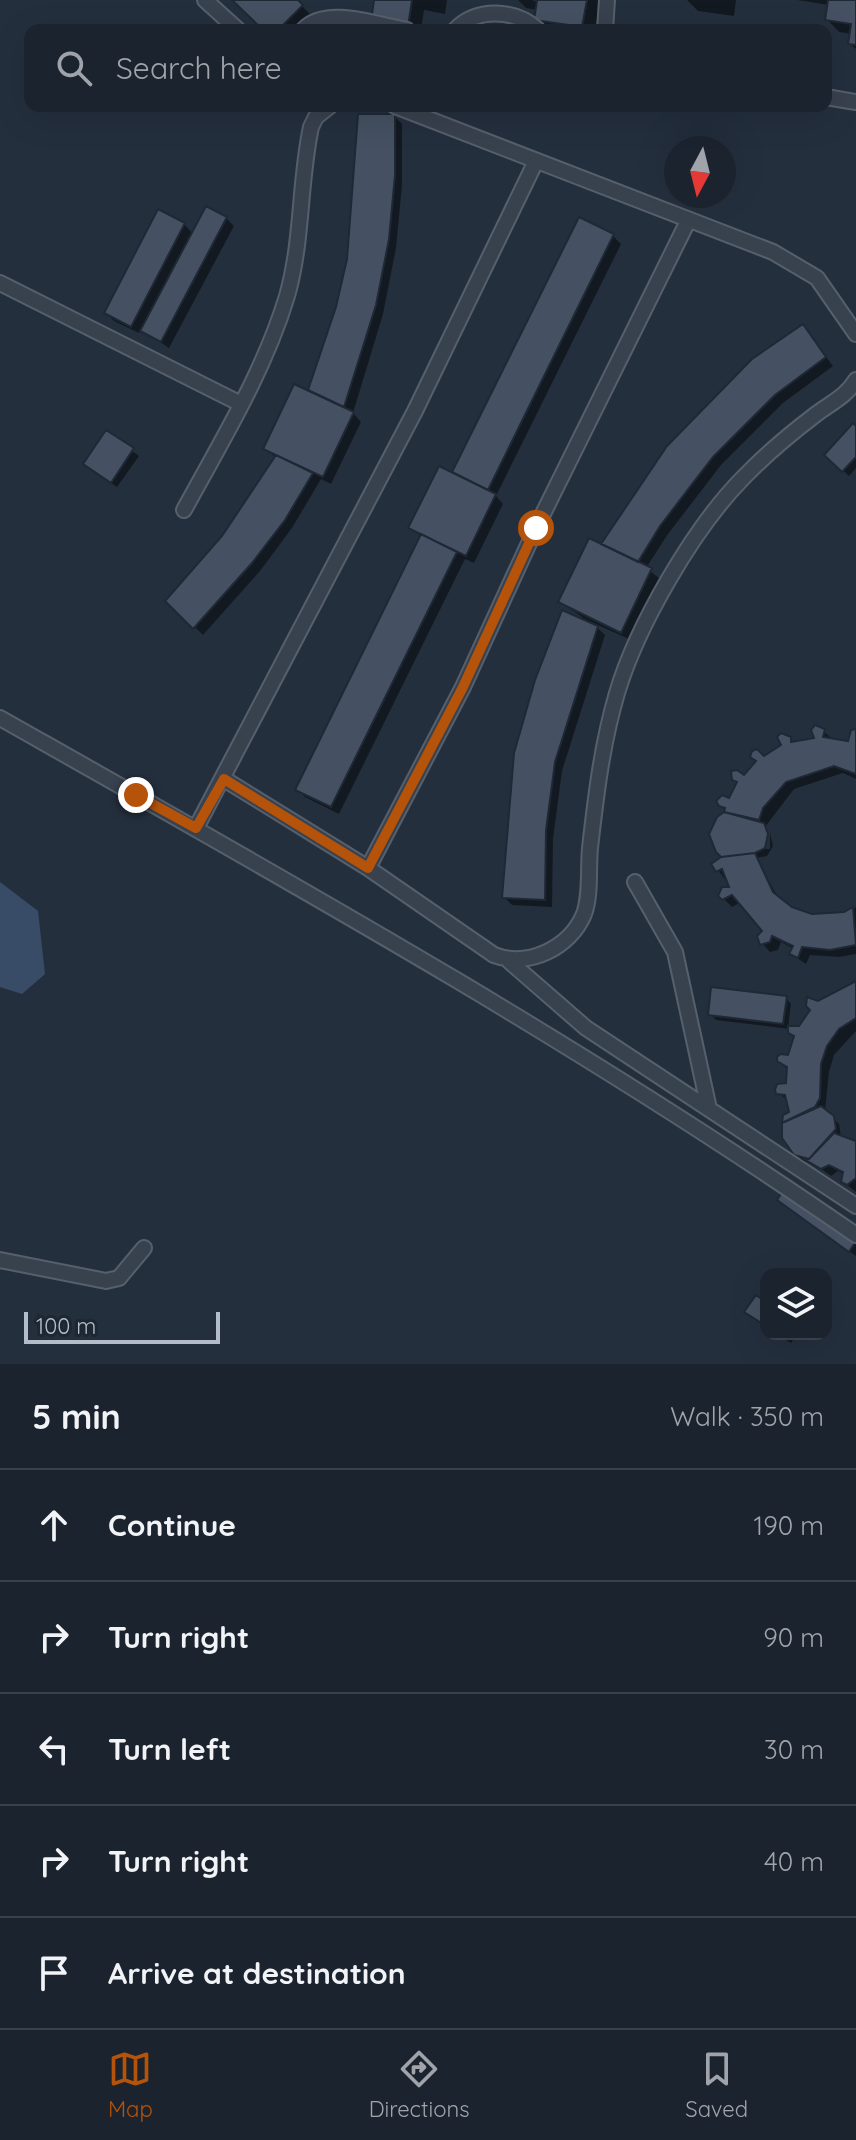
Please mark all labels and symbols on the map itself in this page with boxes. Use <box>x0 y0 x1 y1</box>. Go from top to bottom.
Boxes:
north arrow <box>664 136 736 208</box>
route start <box>518 510 554 546</box>
route end <box>118 777 154 813</box>
scale bar <box>24 1308 220 1344</box>

